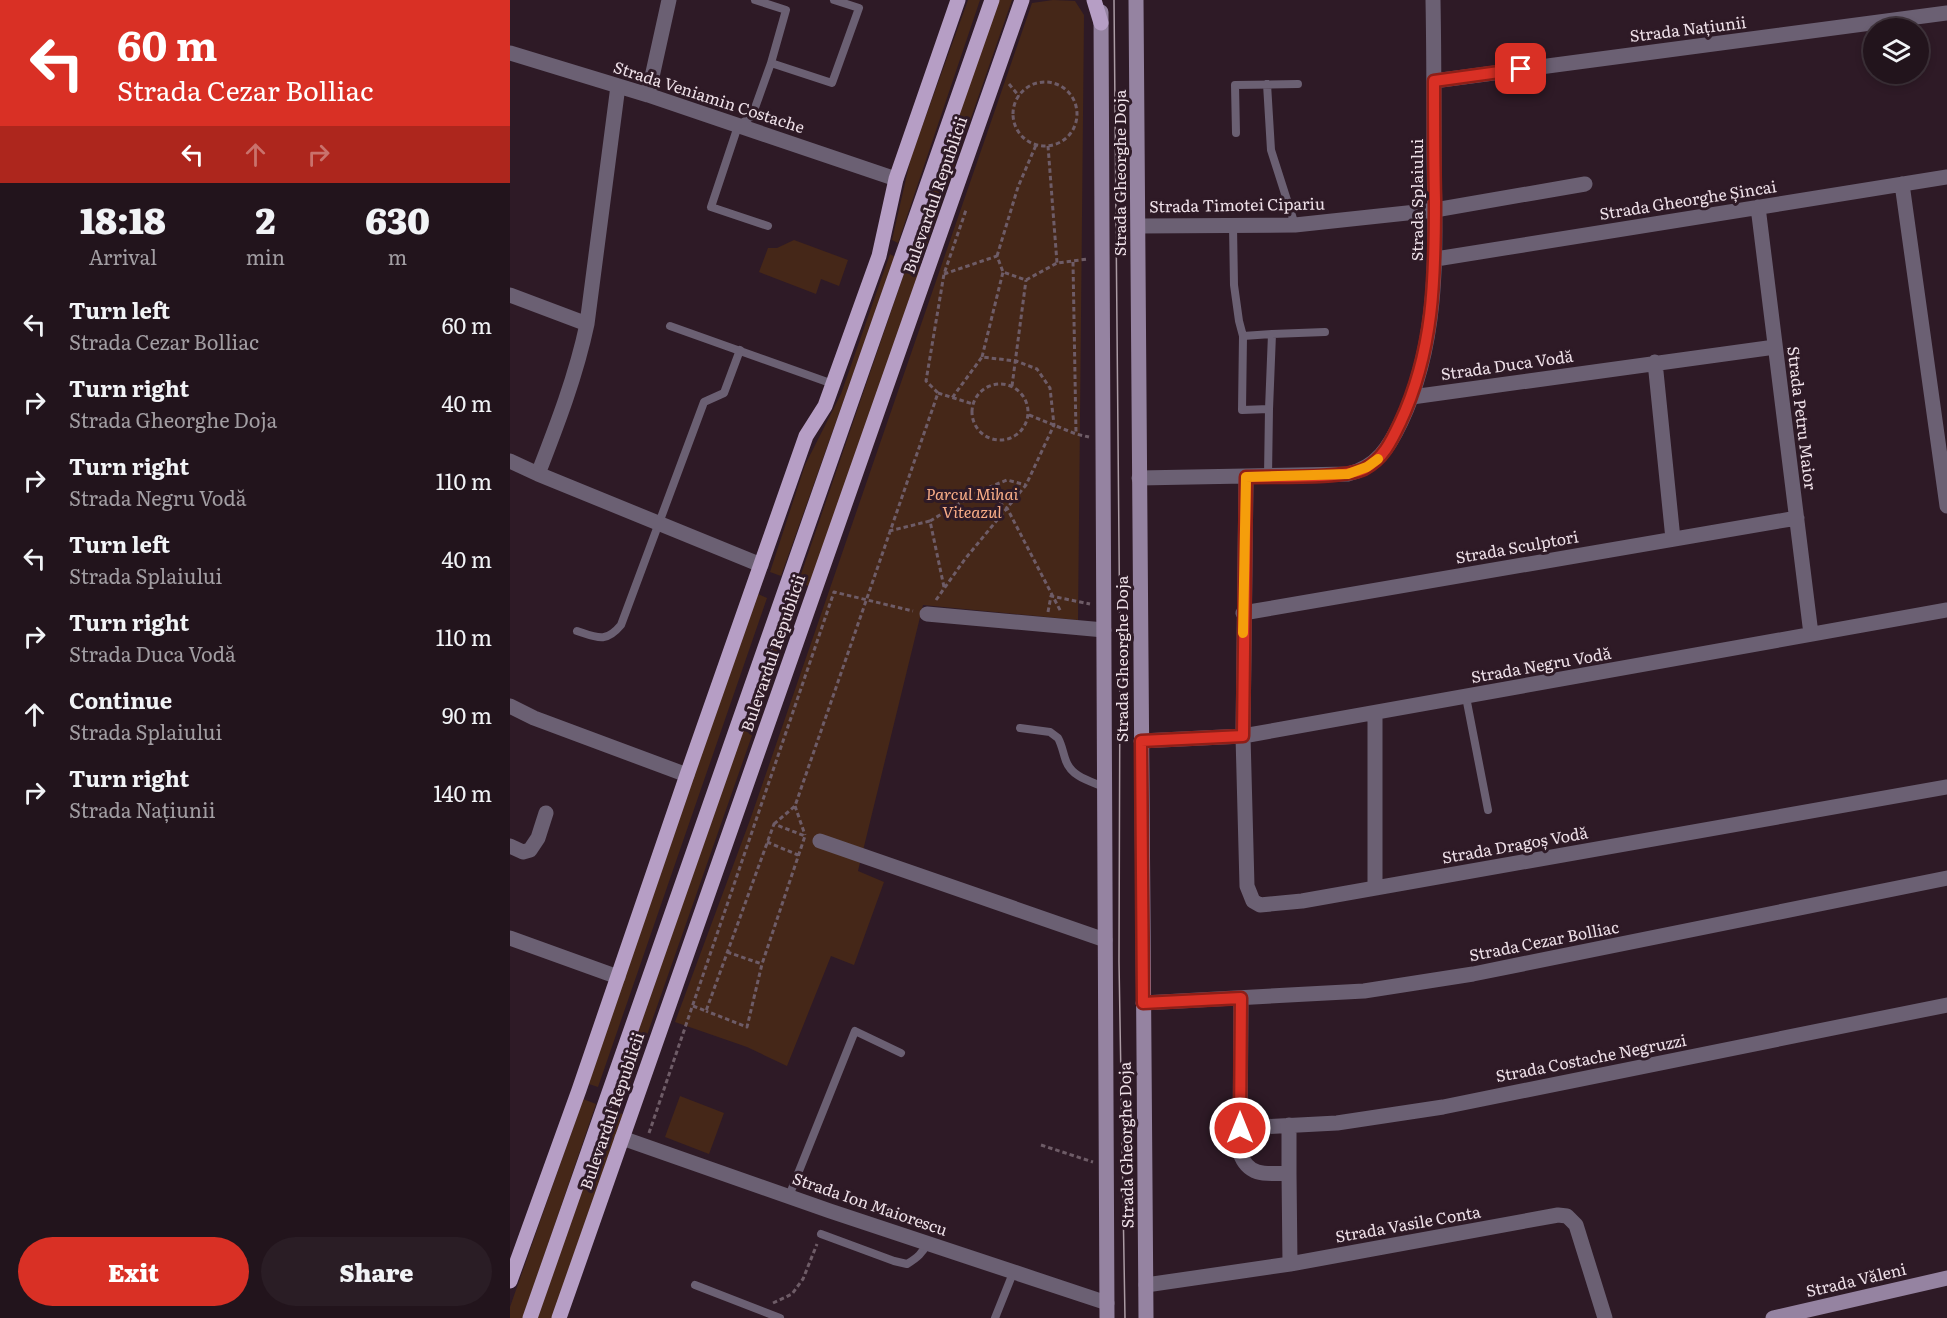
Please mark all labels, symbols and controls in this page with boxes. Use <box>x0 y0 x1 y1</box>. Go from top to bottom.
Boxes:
street label: Strada Națiunii <box>1628 9 1747 47</box>
text: 60 m <box>117 12 218 74</box>
map controls <box>1863 18 1929 84</box>
button: layers <box>1863 18 1929 84</box>
icon: left <box>18 24 96 102</box>
pin <box>1495 43 1546 94</box>
icon: arrive <box>1504 52 1537 85</box>
street label: Strada Veniamin Costache <box>611 54 808 138</box>
text: Strada Cezar Bolliac <box>117 69 373 109</box>
street label: Strada Gheorghe Doja <box>1107 89 1131 256</box>
street label: Bulevardul Republicii <box>896 113 972 277</box>
icon: left <box>176 138 209 171</box>
icon: ahead <box>239 138 272 171</box>
icon: right <box>302 138 335 171</box>
street label: Strada Splaiului <box>1404 139 1428 261</box>
street label: Strada Gheorghe Șincai <box>1598 173 1778 225</box>
street label: Strada Timotei Cipariu <box>1149 190 1325 218</box>
text: 18:18 <box>80 192 166 245</box>
text: 2 <box>255 192 275 245</box>
text: 630 <box>365 192 430 245</box>
text: Arrival <box>89 241 157 271</box>
text: min <box>246 241 285 271</box>
text: m <box>388 241 407 271</box>
text: Turn left <box>69 293 170 326</box>
icon: left <box>18 308 51 341</box>
text: 60 m <box>442 308 492 341</box>
text: Strada Cezar Bolliac <box>69 326 259 356</box>
street label: Strada Duca Vodă <box>1439 343 1575 385</box>
street label: Strada Petru Maior <box>1782 345 1824 491</box>
text: Turn right <box>69 371 189 404</box>
icon: right <box>18 386 51 419</box>
text: 40 m <box>441 386 492 419</box>
text: Strada Gheorghe Doja <box>69 404 277 434</box>
text: Turn right <box>69 449 189 482</box>
icon: right <box>18 464 51 497</box>
text: 110 m <box>436 464 492 497</box>
park label: Parcul Mihai Viteazul <box>926 481 1019 523</box>
text: Strada Negru Vodă <box>69 482 246 512</box>
street label: Strada Sculptori <box>1454 523 1580 569</box>
text: Turn left <box>69 527 170 560</box>
icon: left <box>18 542 51 575</box>
text: 40 m <box>441 542 492 575</box>
text: Strada Splaiului <box>69 560 222 590</box>
street label: Bulevardul Republicii <box>734 571 810 735</box>
street label: Strada Gheorghe Doja <box>1109 575 1133 742</box>
text: Turn right <box>69 605 189 638</box>
icon: right <box>18 620 51 653</box>
text: 110 m <box>436 620 492 653</box>
text: Strada Duca Vodă <box>69 638 236 668</box>
street label: Strada Negru Vodă <box>1469 640 1613 688</box>
text: Continue <box>69 683 172 716</box>
icon: ahead <box>18 698 51 731</box>
text: 90 m <box>442 698 492 731</box>
text: Strada Splaiului <box>69 716 222 746</box>
text: Turn right <box>69 761 189 794</box>
icon: right <box>18 776 51 809</box>
text: 140 m <box>433 776 492 809</box>
text: Strada Națiunii <box>69 794 215 824</box>
street label: Strada Dragoș Vodă <box>1440 819 1590 869</box>
street label: Strada Cezar Bolliac <box>1467 914 1621 966</box>
street label: Strada Costache Negruzzi <box>1493 1027 1688 1087</box>
street label: Bulevardul Republicii <box>573 1029 649 1193</box>
street label: Strada Gheorghe Doja <box>1112 1061 1138 1228</box>
position arrow <box>1208 1096 1272 1160</box>
street label: Strada Ion Maiorescu <box>790 1165 951 1241</box>
street label: Strada Vasile Conta <box>1333 1198 1483 1248</box>
button: Exit <box>18 1237 249 1306</box>
button: Share <box>261 1237 492 1306</box>
street label: Strada Văleni <box>1803 1256 1908 1302</box>

